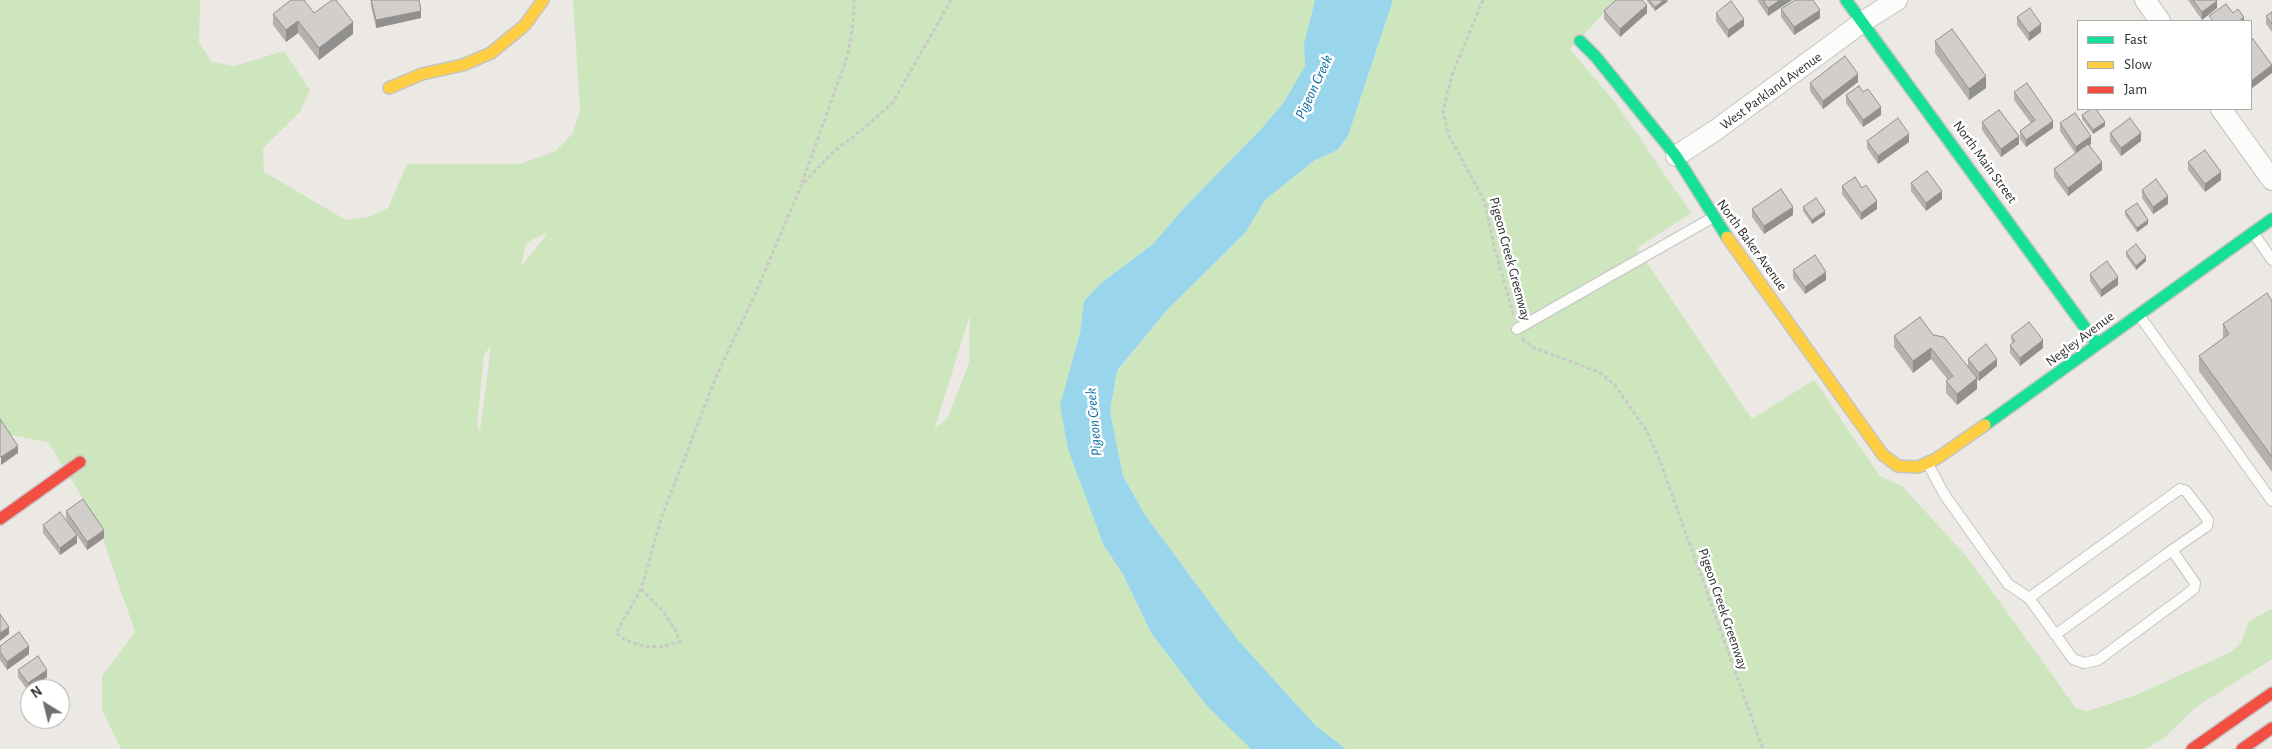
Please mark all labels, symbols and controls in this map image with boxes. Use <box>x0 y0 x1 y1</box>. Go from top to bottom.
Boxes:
legend <box>2077 20 2252 110</box>
text: Fast <box>2124 32 2147 47</box>
street label: West Parkland Avenue <box>1717 48 1825 134</box>
water label: Pigeon Creek <box>1291 52 1337 122</box>
text: Slow <box>2124 57 2152 72</box>
text: Jam <box>2124 82 2147 97</box>
street label: North Main Street <box>1949 117 2021 207</box>
street label: Pigeon Creek Greenway <box>1485 195 1535 323</box>
street label: North Baker Avenue <box>1713 196 1791 294</box>
street label: Negley Avenue <box>2042 308 2118 370</box>
water label: Pigeon Creek <box>1082 387 1106 457</box>
street label: Pigeon Creek Greenway <box>1694 546 1752 672</box>
north arrow <box>20 679 70 729</box>
text: N <box>29 684 45 701</box>

